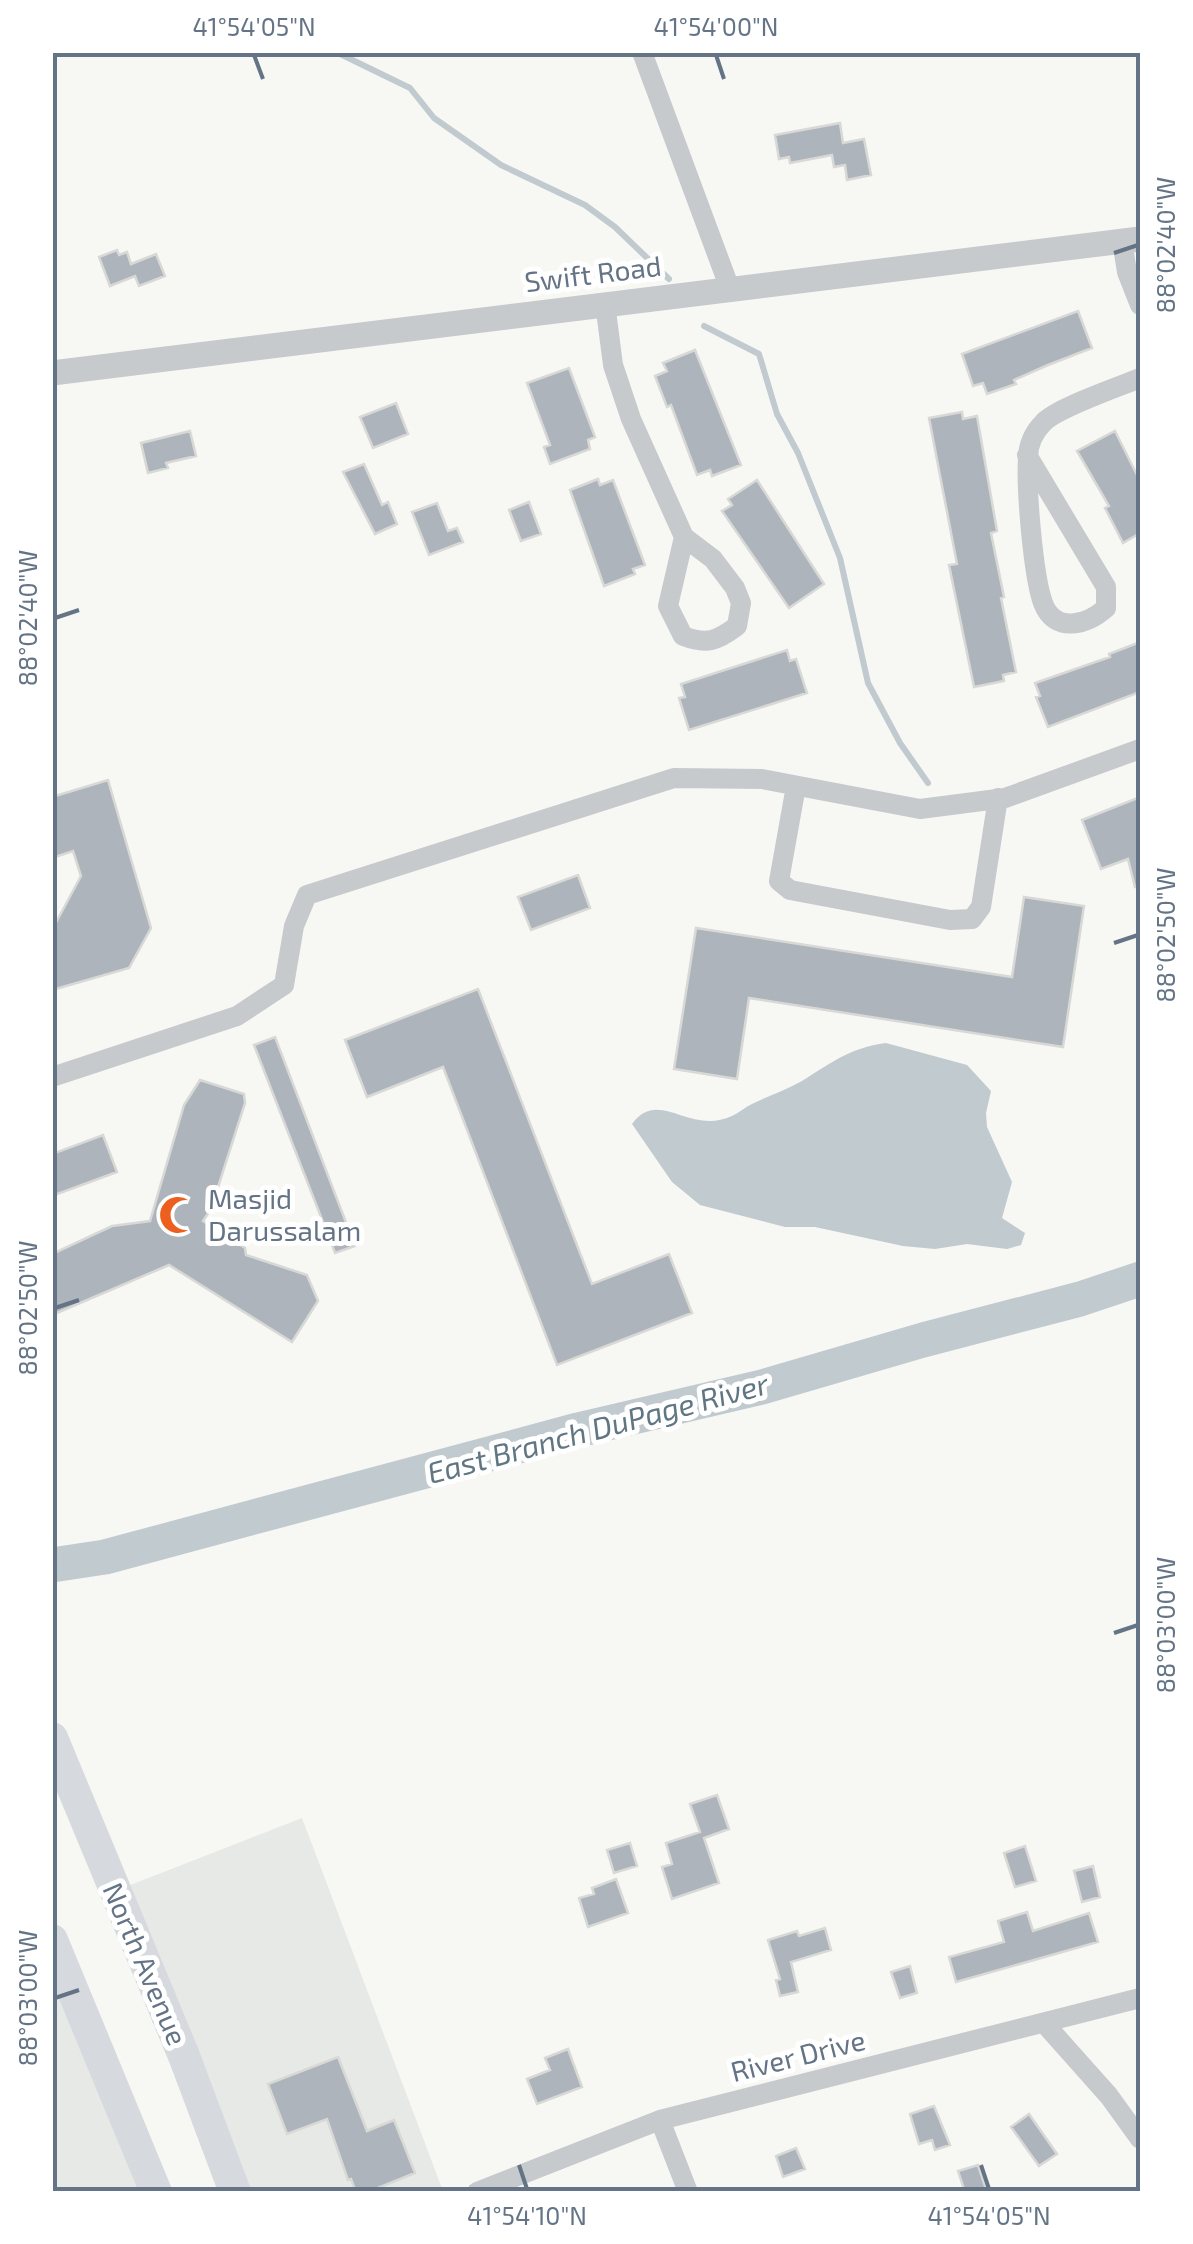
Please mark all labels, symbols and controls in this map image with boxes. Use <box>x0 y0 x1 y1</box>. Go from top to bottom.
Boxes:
text: 41°54'05"N <box>192 11 316 41</box>
text: 41°54'00"N <box>654 11 778 41</box>
text: 88°02'40"W <box>1150 177 1180 313</box>
street label: Swift Road <box>523 248 663 298</box>
text: 88°02'40"W <box>12 550 42 686</box>
text: 88°02'50"W <box>1150 868 1180 1002</box>
place label: Masjid Darussalam <box>208 1181 361 1247</box>
mosque icon: Masjid Darussalam <box>157 1194 199 1236</box>
text: 88°02'50"W <box>12 1241 42 1375</box>
water label: East Branch DuPage River <box>423 1364 773 1490</box>
text: 88°03'00"W <box>1150 1557 1180 1693</box>
street label: North Avenue <box>96 1877 195 2050</box>
text: 88°03'00"W <box>12 1930 42 2066</box>
street label: River Drive <box>727 2022 868 2088</box>
text: 41°54'10"N <box>467 2200 587 2230</box>
text: 41°54'05"N <box>927 2200 1051 2230</box>

